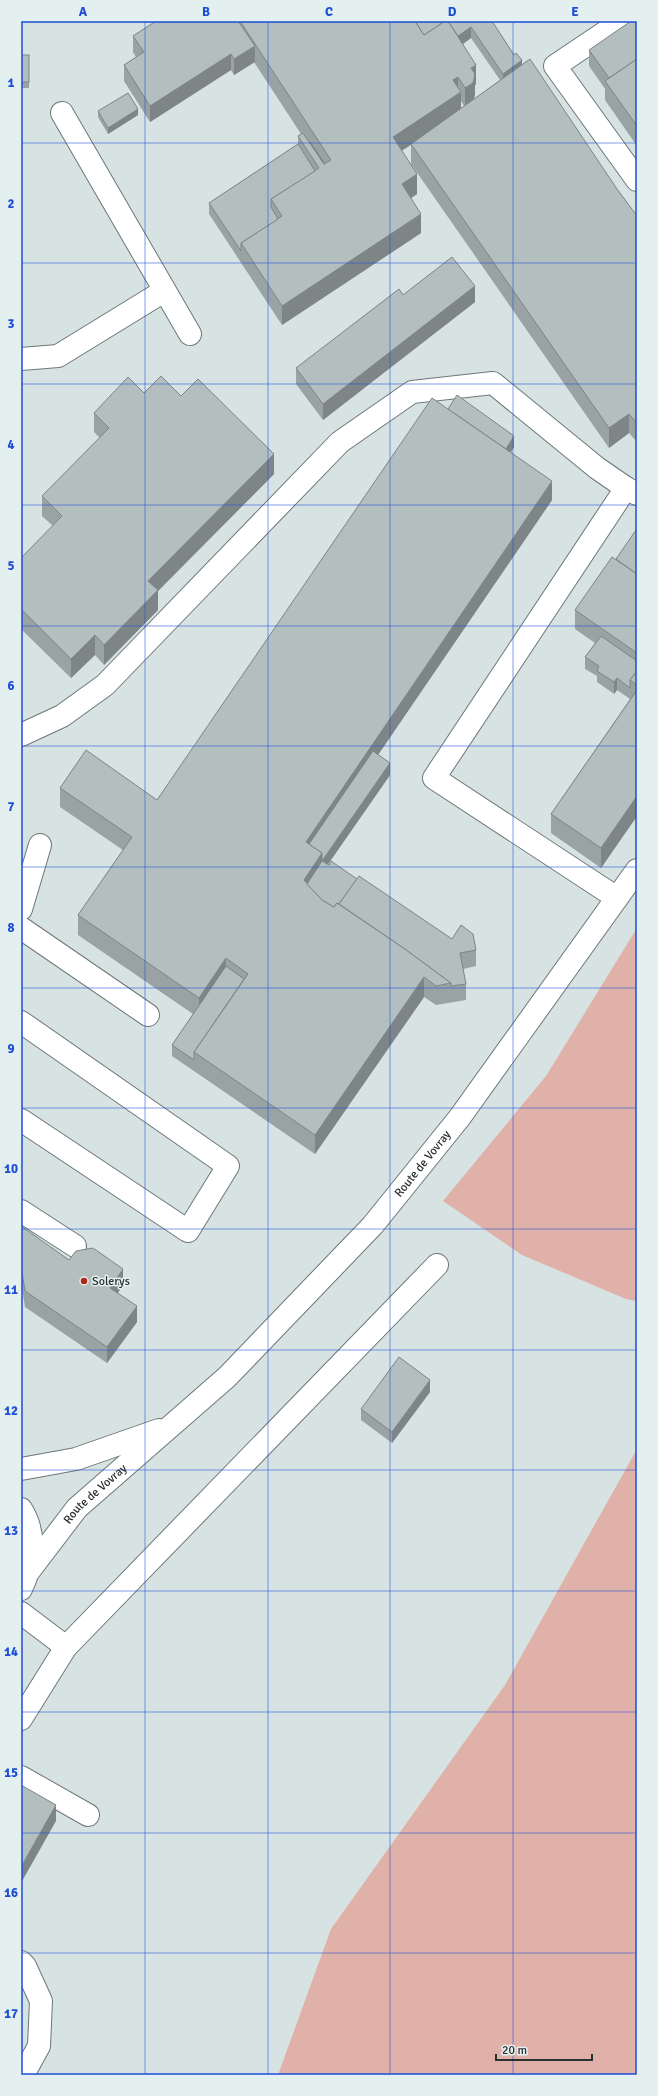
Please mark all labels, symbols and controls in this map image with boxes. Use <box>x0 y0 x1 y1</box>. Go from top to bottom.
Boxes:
text: A <box>79 4 88 20</box>
text: B <box>202 4 210 20</box>
text: C <box>325 4 333 20</box>
text: D <box>448 4 457 20</box>
text: E <box>571 4 579 20</box>
text: 1 <box>7 75 15 91</box>
text: 2 <box>7 196 15 212</box>
text: 3 <box>7 316 15 332</box>
text: 4 <box>7 437 15 453</box>
text: 5 <box>7 558 15 574</box>
text: 6 <box>7 678 15 694</box>
text: 7 <box>7 799 15 815</box>
text: 8 <box>7 920 15 936</box>
text: 9 <box>7 1041 15 1057</box>
street label: Route de Vovray <box>391 1127 455 1200</box>
text: 10 <box>4 1161 18 1177</box>
place label: Solerys <box>92 1274 130 1289</box>
marker: Solerys <box>79 1276 89 1286</box>
text: 11 <box>4 1282 18 1298</box>
text: 12 <box>4 1403 18 1419</box>
street label: Route de Vovray <box>61 1461 130 1527</box>
text: 13 <box>4 1523 18 1539</box>
text: 14 <box>4 1644 18 1660</box>
text: 15 <box>4 1765 18 1781</box>
text: 16 <box>4 1885 18 1901</box>
text: 17 <box>4 2006 18 2022</box>
scale bar <box>496 2036 592 2062</box>
text: 20 m <box>502 2043 527 2058</box>

